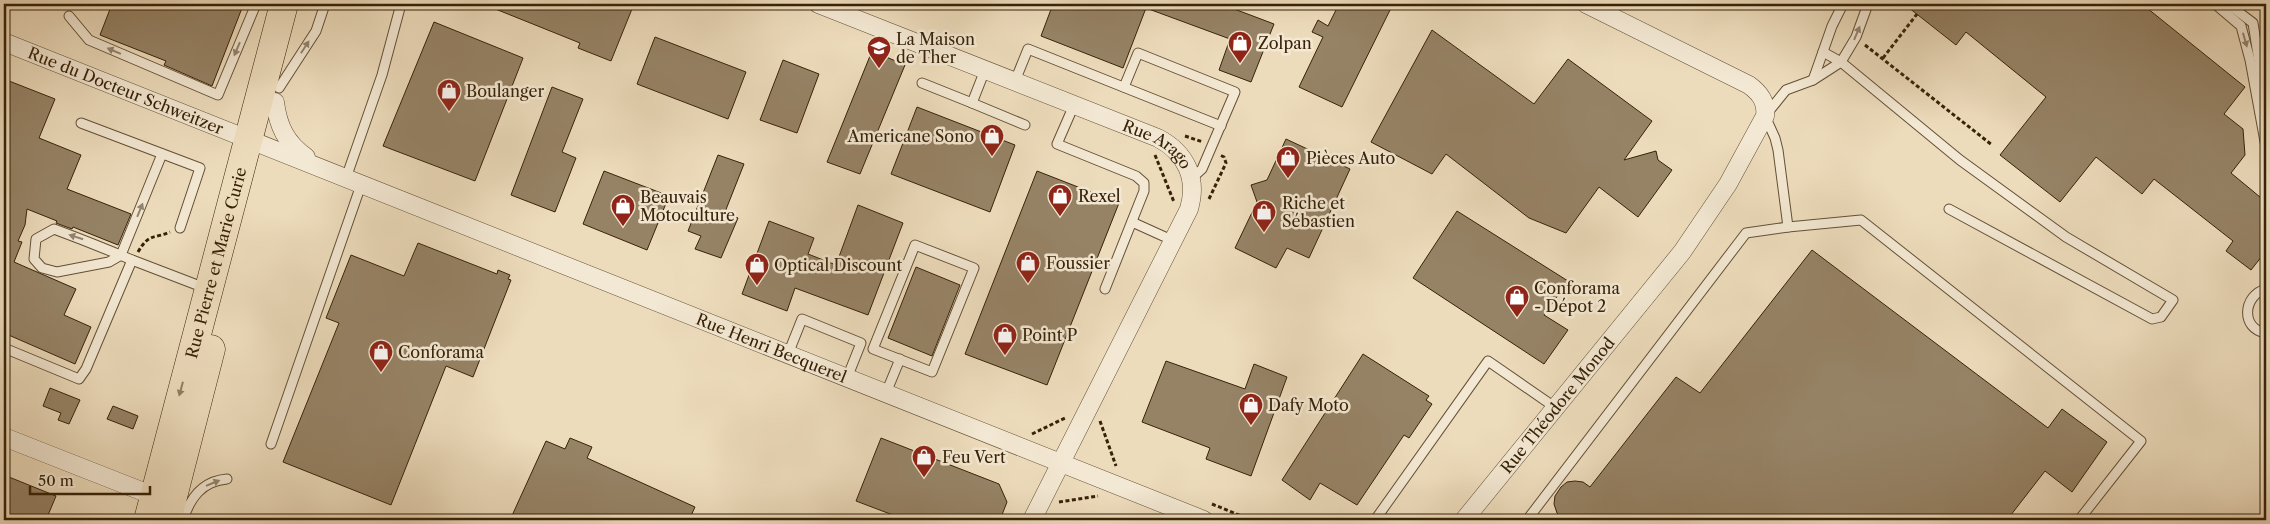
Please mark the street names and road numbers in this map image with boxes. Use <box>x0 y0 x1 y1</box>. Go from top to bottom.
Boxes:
street label: Rue du Docteur Schweitzer <box>25 43 227 139</box>
street label: Rue Arago <box>1120 115 1196 172</box>
street label: Rue Pierre et Marie Curie <box>181 165 251 360</box>
street label: Rue Henri Becquerel <box>693 309 850 387</box>
street label: Rue Théodore Monod <box>1496 333 1619 477</box>

